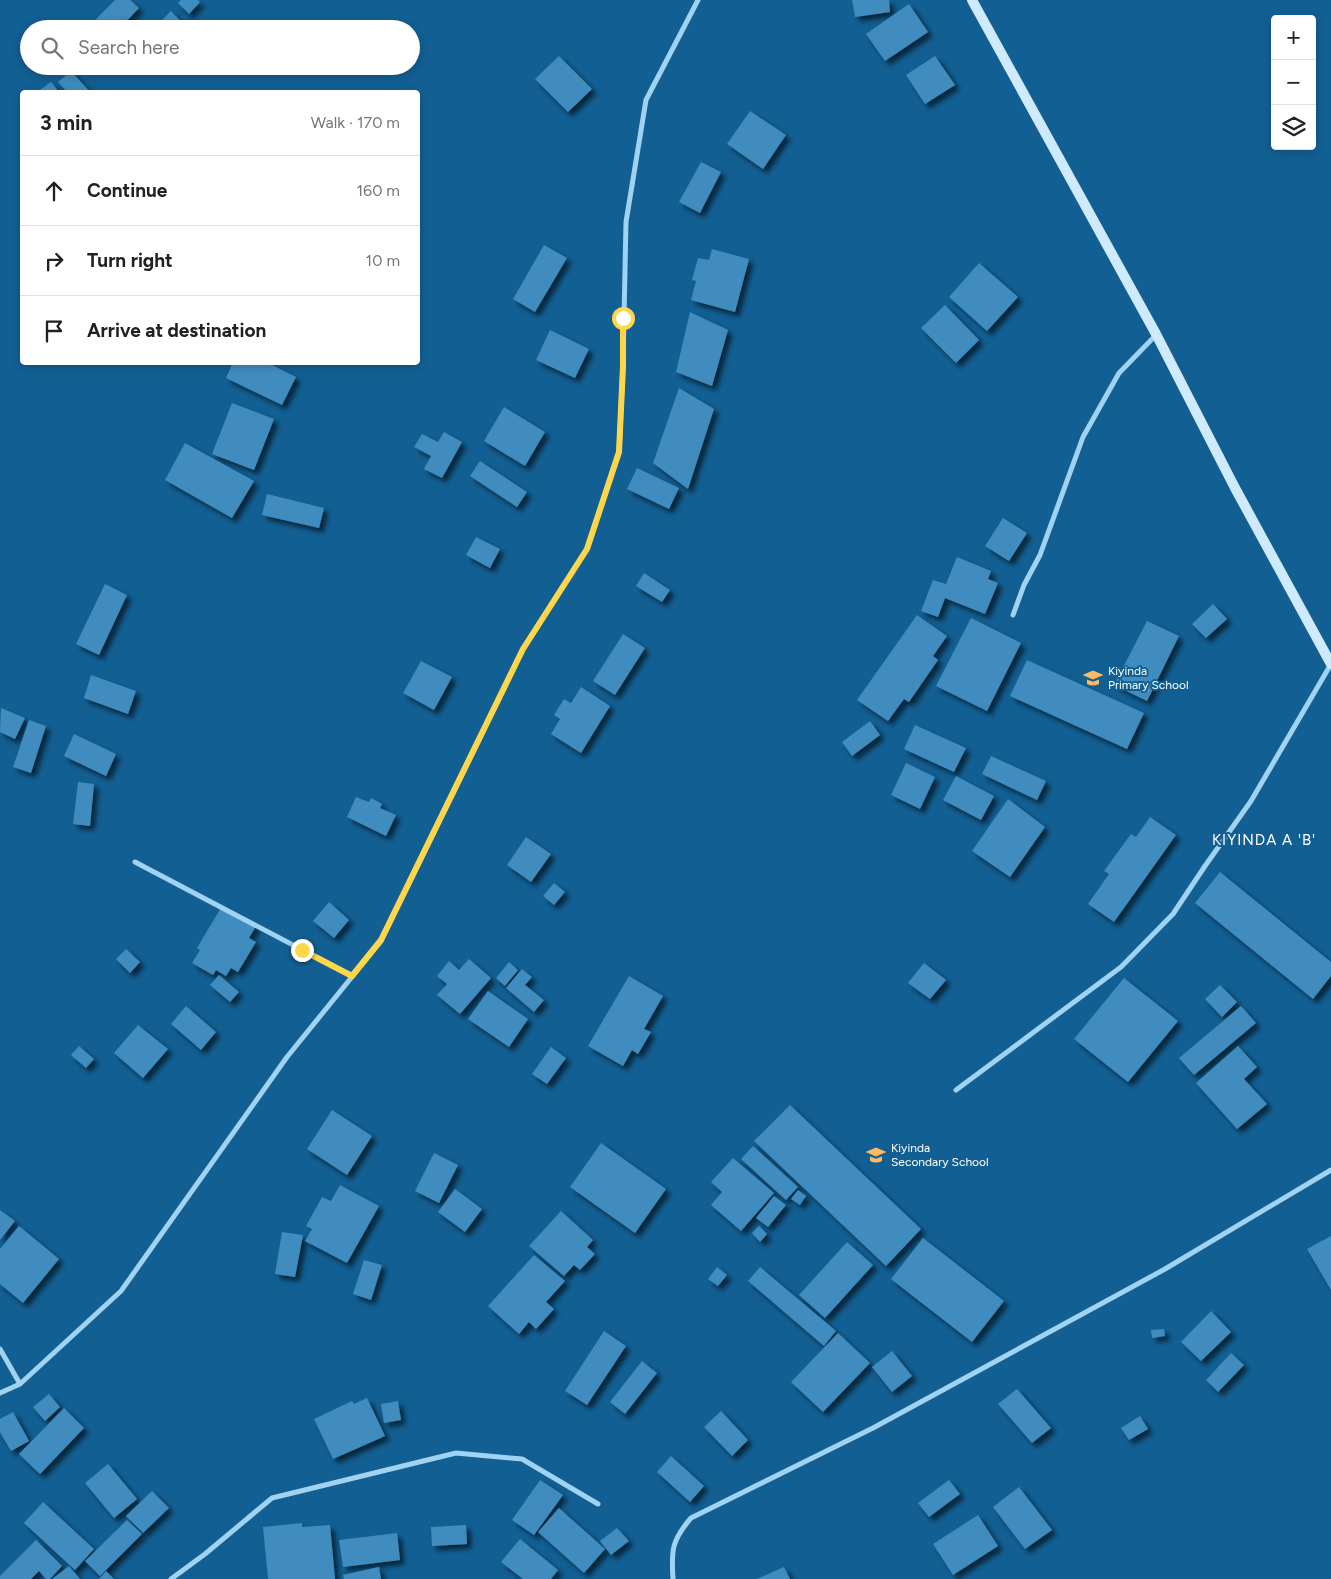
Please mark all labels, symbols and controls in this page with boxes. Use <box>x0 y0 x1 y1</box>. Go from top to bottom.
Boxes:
map controls <box>1271 15 1316 150</box>
button: + <box>1271 15 1316 60</box>
search box <box>20 20 420 75</box>
icon: search <box>38 34 66 62</box>
text: Search here <box>78 36 180 59</box>
button: − <box>1271 60 1316 105</box>
button: layers <box>1271 105 1316 150</box>
text: 3 min <box>40 110 92 135</box>
text: Walk · 170 m <box>311 113 400 132</box>
icon: ahead <box>40 177 68 205</box>
text: Continue <box>87 179 167 202</box>
text: 160 m <box>357 181 400 200</box>
icon: right <box>40 247 68 275</box>
text: Turn right <box>87 249 173 272</box>
text: 10 m <box>366 251 400 270</box>
route start <box>612 307 635 330</box>
icon: arrive <box>40 317 68 345</box>
text: Arrive at destination <box>87 319 266 342</box>
place label: Kiyinda Primary School <box>1108 664 1189 692</box>
school or university icon: Kiyinda Primary School <box>1082 667 1104 689</box>
district label: KIYINDA A 'B' <box>1212 831 1316 849</box>
route end <box>291 939 314 962</box>
place label: Kiyinda Secondary School <box>891 1141 989 1169</box>
school or university icon: Kiyinda Secondary School <box>865 1144 887 1166</box>

